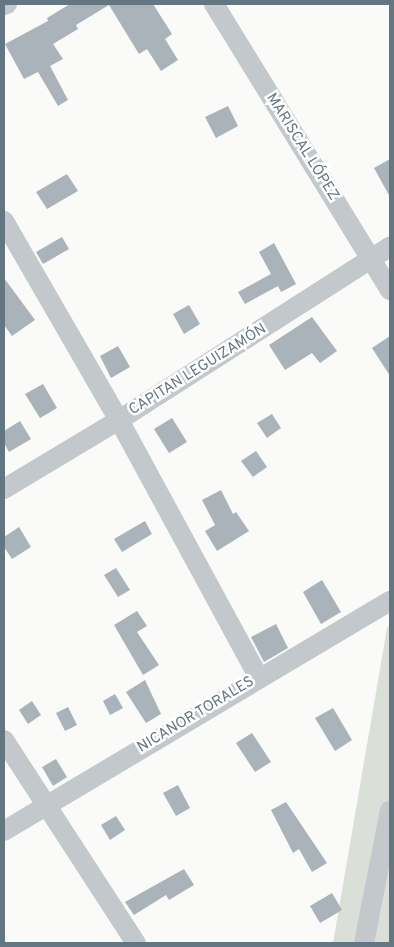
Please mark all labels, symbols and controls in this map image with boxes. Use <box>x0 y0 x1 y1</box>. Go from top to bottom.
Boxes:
street label: MARISCAL LÓPEZ <box>262 90 342 204</box>
street label: CAPITAN LEGUIZAMÓN <box>126 320 270 420</box>
street label: NICANOR TORALES <box>134 673 258 757</box>

